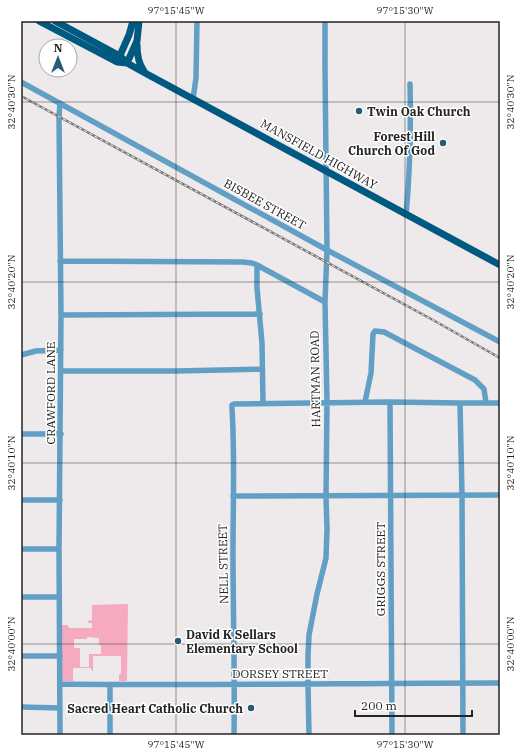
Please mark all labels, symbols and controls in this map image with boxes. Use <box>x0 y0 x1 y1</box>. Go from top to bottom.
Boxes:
text: 97°15'45"W <box>147 4 205 17</box>
text: 97°15'30"W <box>376 4 434 17</box>
north arrow <box>38 38 78 78</box>
text: N <box>54 41 63 55</box>
text: 32°40'30"N <box>5 74 18 130</box>
text: 32°40'30"N <box>504 74 517 130</box>
place label: Twin Oak Church <box>367 104 471 119</box>
marker: Twin Oak Church <box>354 106 364 116</box>
street label: MANSFIELD HIGHWAY <box>258 116 380 192</box>
place label: Forest Hill Church Of God <box>348 129 435 158</box>
marker: Forest Hill Church Of God <box>438 138 448 148</box>
street label: BISBEE STREET <box>221 175 309 233</box>
text: 32°40'20"N <box>5 254 18 310</box>
text: 32°40'20"N <box>504 254 517 310</box>
street label: HARTMAN ROAD <box>307 330 323 428</box>
street label: CRAWFORD LANE <box>43 341 58 445</box>
text: 32°40'10"N <box>5 435 18 491</box>
text: 32°40'10"N <box>504 435 517 491</box>
street label: GRIGGS STREET <box>373 522 388 616</box>
street label: NELL STREET <box>215 524 231 604</box>
text: 32°40'00"N <box>5 616 18 672</box>
text: 32°40'00"N <box>504 616 517 672</box>
place label: David K Sellars Elementary School <box>186 627 298 656</box>
marker: David K Sellars Elementary School <box>173 636 183 646</box>
street label: DORSEY STREET <box>232 666 328 681</box>
scale bar <box>355 692 472 718</box>
text: 200 m <box>361 698 397 713</box>
place label: Sacred Heart Catholic Church <box>67 701 243 716</box>
marker: Sacred Heart Catholic Church <box>246 703 256 713</box>
text: 97°15'45"W <box>147 738 205 751</box>
text: 97°15'30"W <box>376 738 434 751</box>

